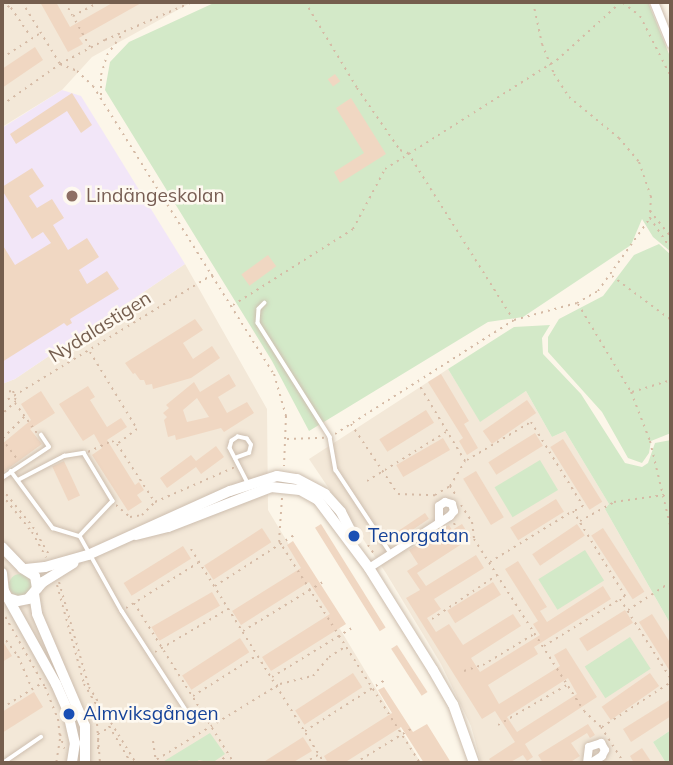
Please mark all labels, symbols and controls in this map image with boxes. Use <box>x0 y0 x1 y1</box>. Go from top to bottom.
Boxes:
place label: Lindängeskolan <box>86 185 225 207</box>
marker: Lindängeskolan <box>64 188 80 204</box>
street label: Nydalastigen <box>45 287 155 367</box>
place label: Tenorgatan <box>368 525 469 547</box>
marker: Tenorgatan <box>346 528 362 544</box>
place label: Almviksgången <box>83 703 219 725</box>
marker: Almviksgången <box>61 706 77 722</box>

